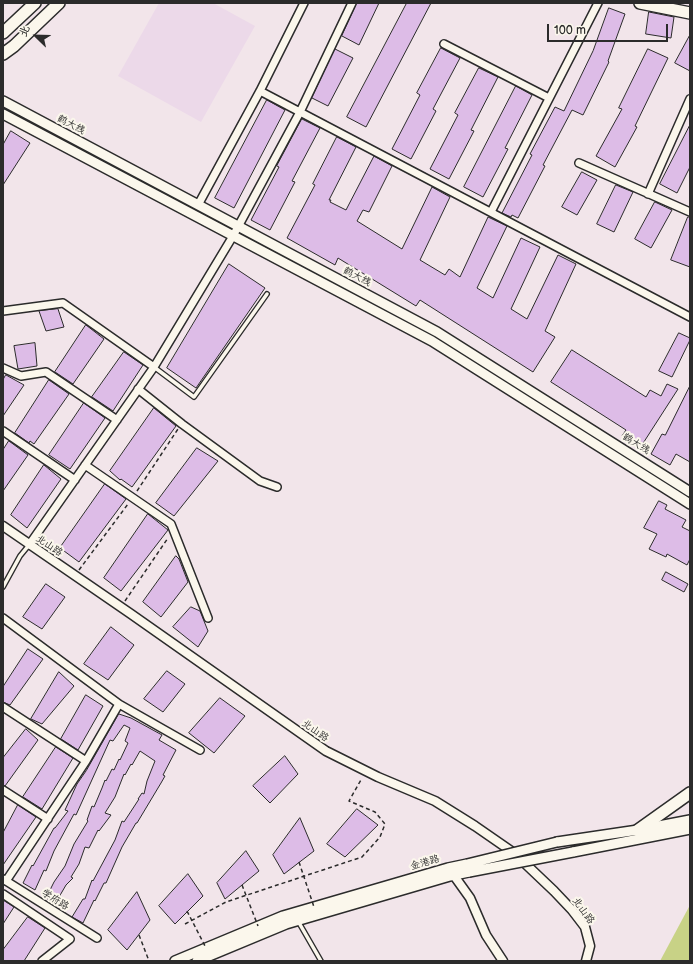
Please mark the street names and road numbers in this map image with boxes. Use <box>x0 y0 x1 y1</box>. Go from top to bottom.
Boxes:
street label: 鹤大线 <box>55 113 87 137</box>
street label: 鹤大线 <box>341 265 373 289</box>
street label: 鹤大线 <box>620 431 652 457</box>
street label: 北山路 <box>33 533 65 559</box>
street label: 北山路 <box>299 717 331 745</box>
street label: 金港路 <box>409 853 441 873</box>
street label: 学府路 <box>39 887 71 913</box>
street label: 北山路 <box>569 895 597 927</box>

